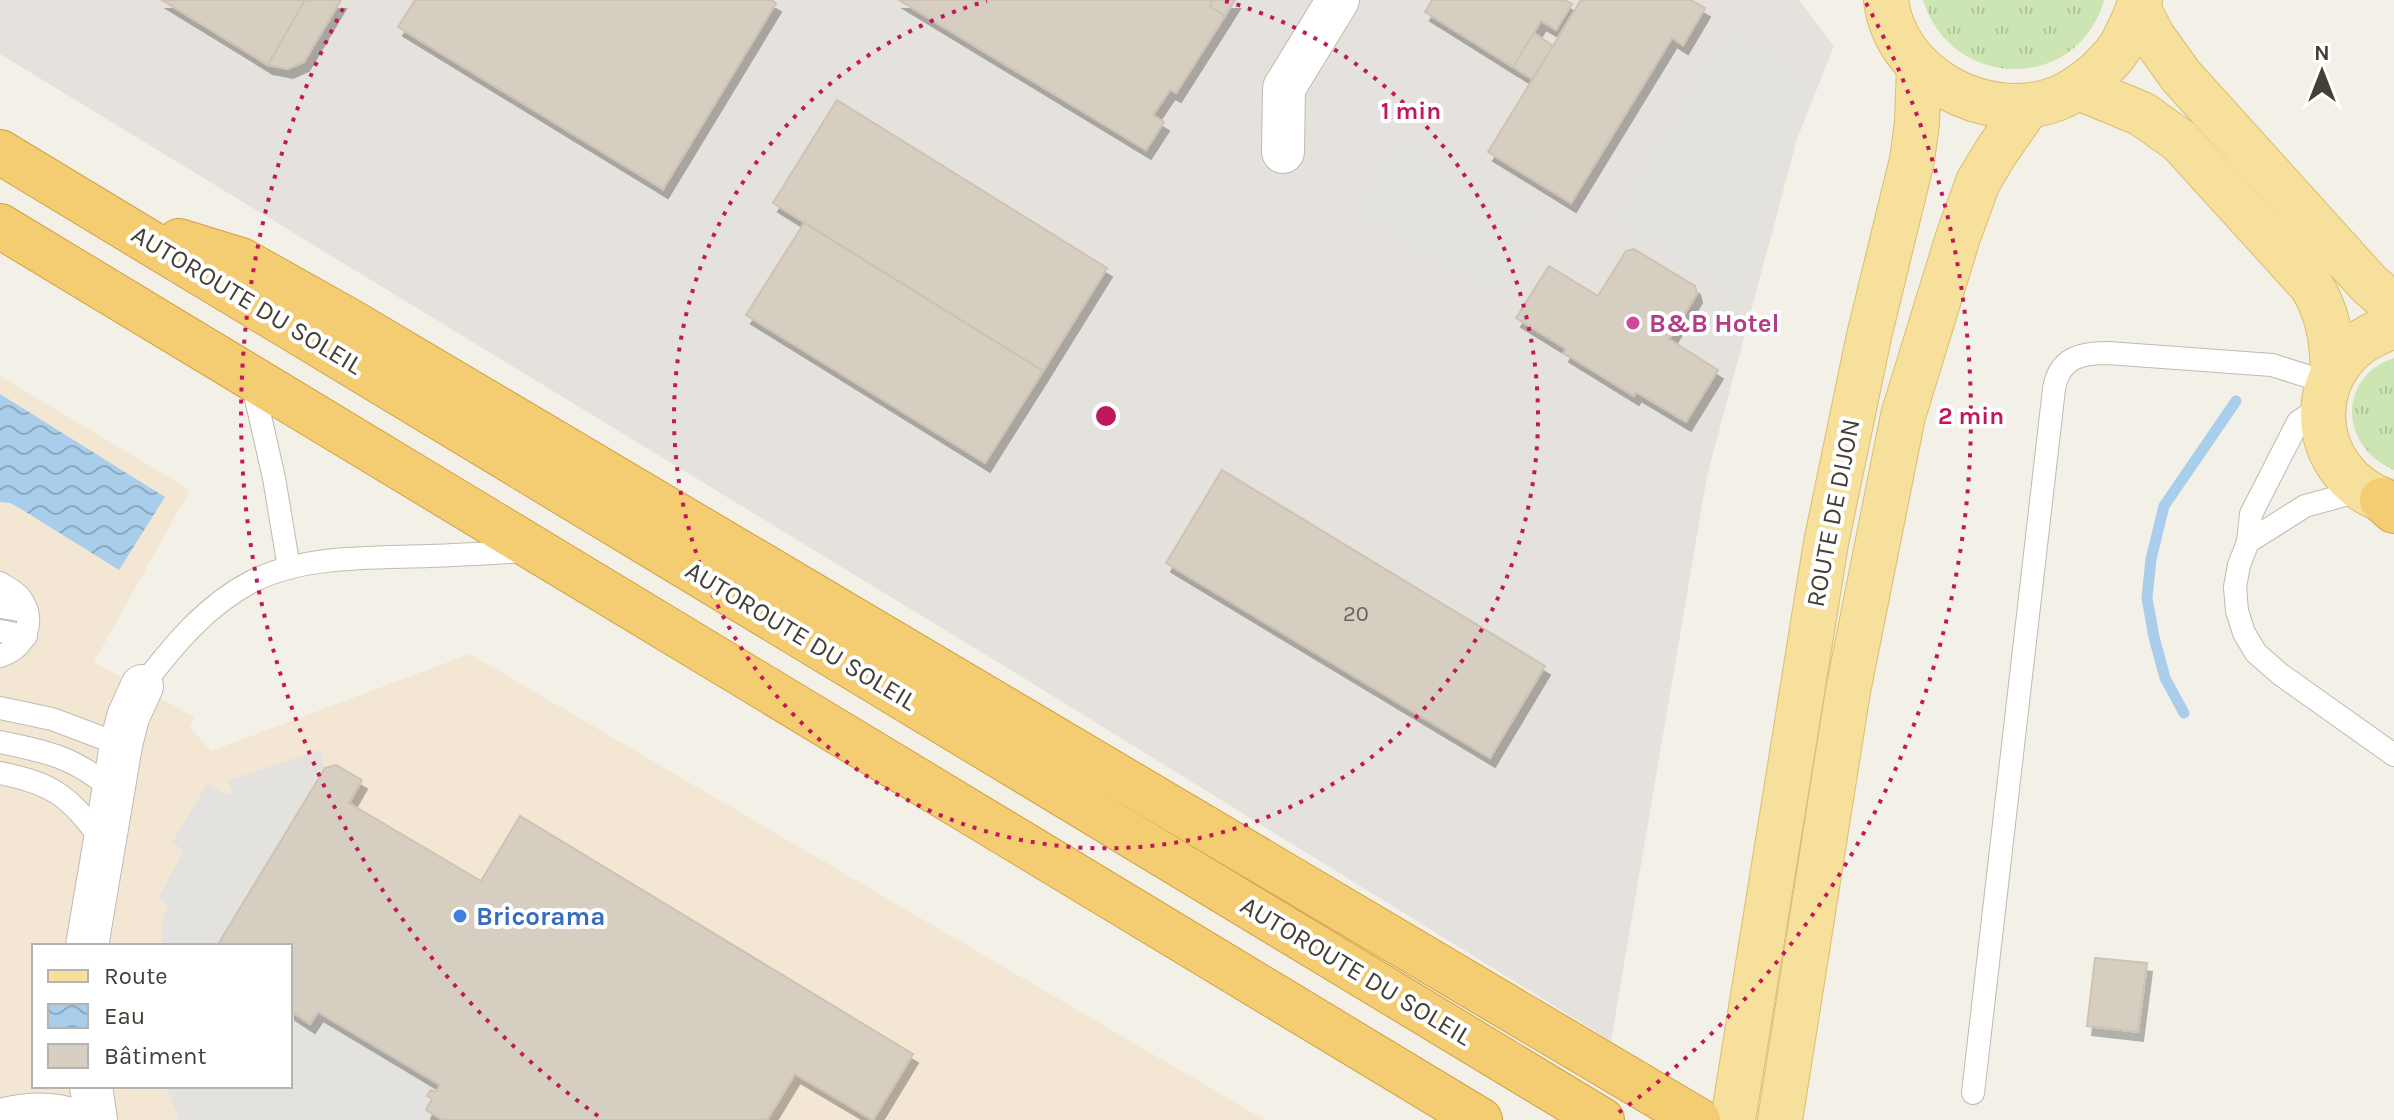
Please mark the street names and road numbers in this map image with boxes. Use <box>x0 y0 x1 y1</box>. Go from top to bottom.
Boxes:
street label: AUTOROUTE DU SOLEIL <box>126 219 368 381</box>
street label: ROUTE DE DIJON <box>1800 416 1866 610</box>
street label: AUTOROUTE DU SOLEIL <box>680 555 922 717</box>
street label: AUTOROUTE DU SOLEIL <box>1235 890 1477 1052</box>

